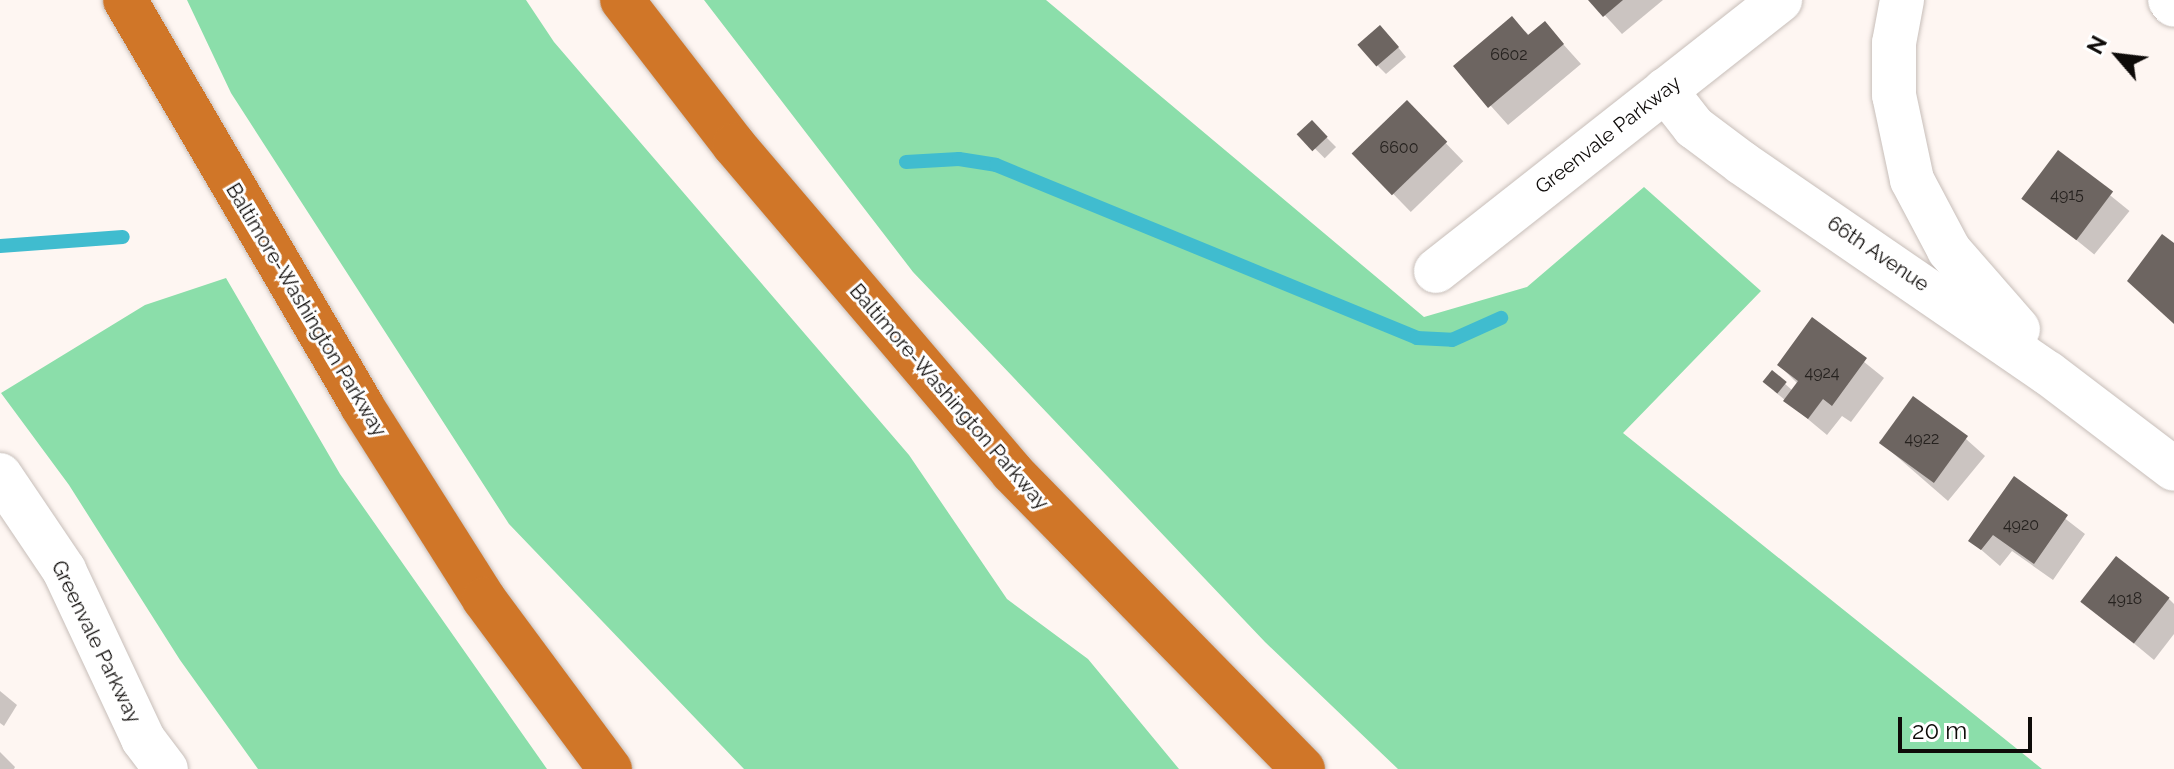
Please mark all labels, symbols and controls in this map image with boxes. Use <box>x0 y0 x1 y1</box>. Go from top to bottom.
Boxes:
north arrow <box>2078 16 2158 96</box>
text: N <box>2081 31 2112 58</box>
house number: 6602 <box>1490 45 1528 65</box>
street label: Greenvale Parkway <box>1531 71 1685 199</box>
house number: 6600 <box>1380 138 1418 158</box>
street label: Baltimore-Washington Parkway <box>221 179 391 441</box>
house number: 4915 <box>2050 185 2084 205</box>
street label: 66th Avenue <box>1822 211 1934 297</box>
street label: Baltimore-Washington Parkway <box>844 279 1054 515</box>
house number: 4924 <box>1804 363 1840 383</box>
house number: 4922 <box>1905 429 1939 449</box>
house number: 4920 <box>2003 515 2039 535</box>
street label: Greenvale Parkway <box>46 557 146 727</box>
house number: 4918 <box>2108 589 2142 609</box>
scale bar <box>1902 701 2036 751</box>
text: 20 m <box>1912 716 1967 745</box>

